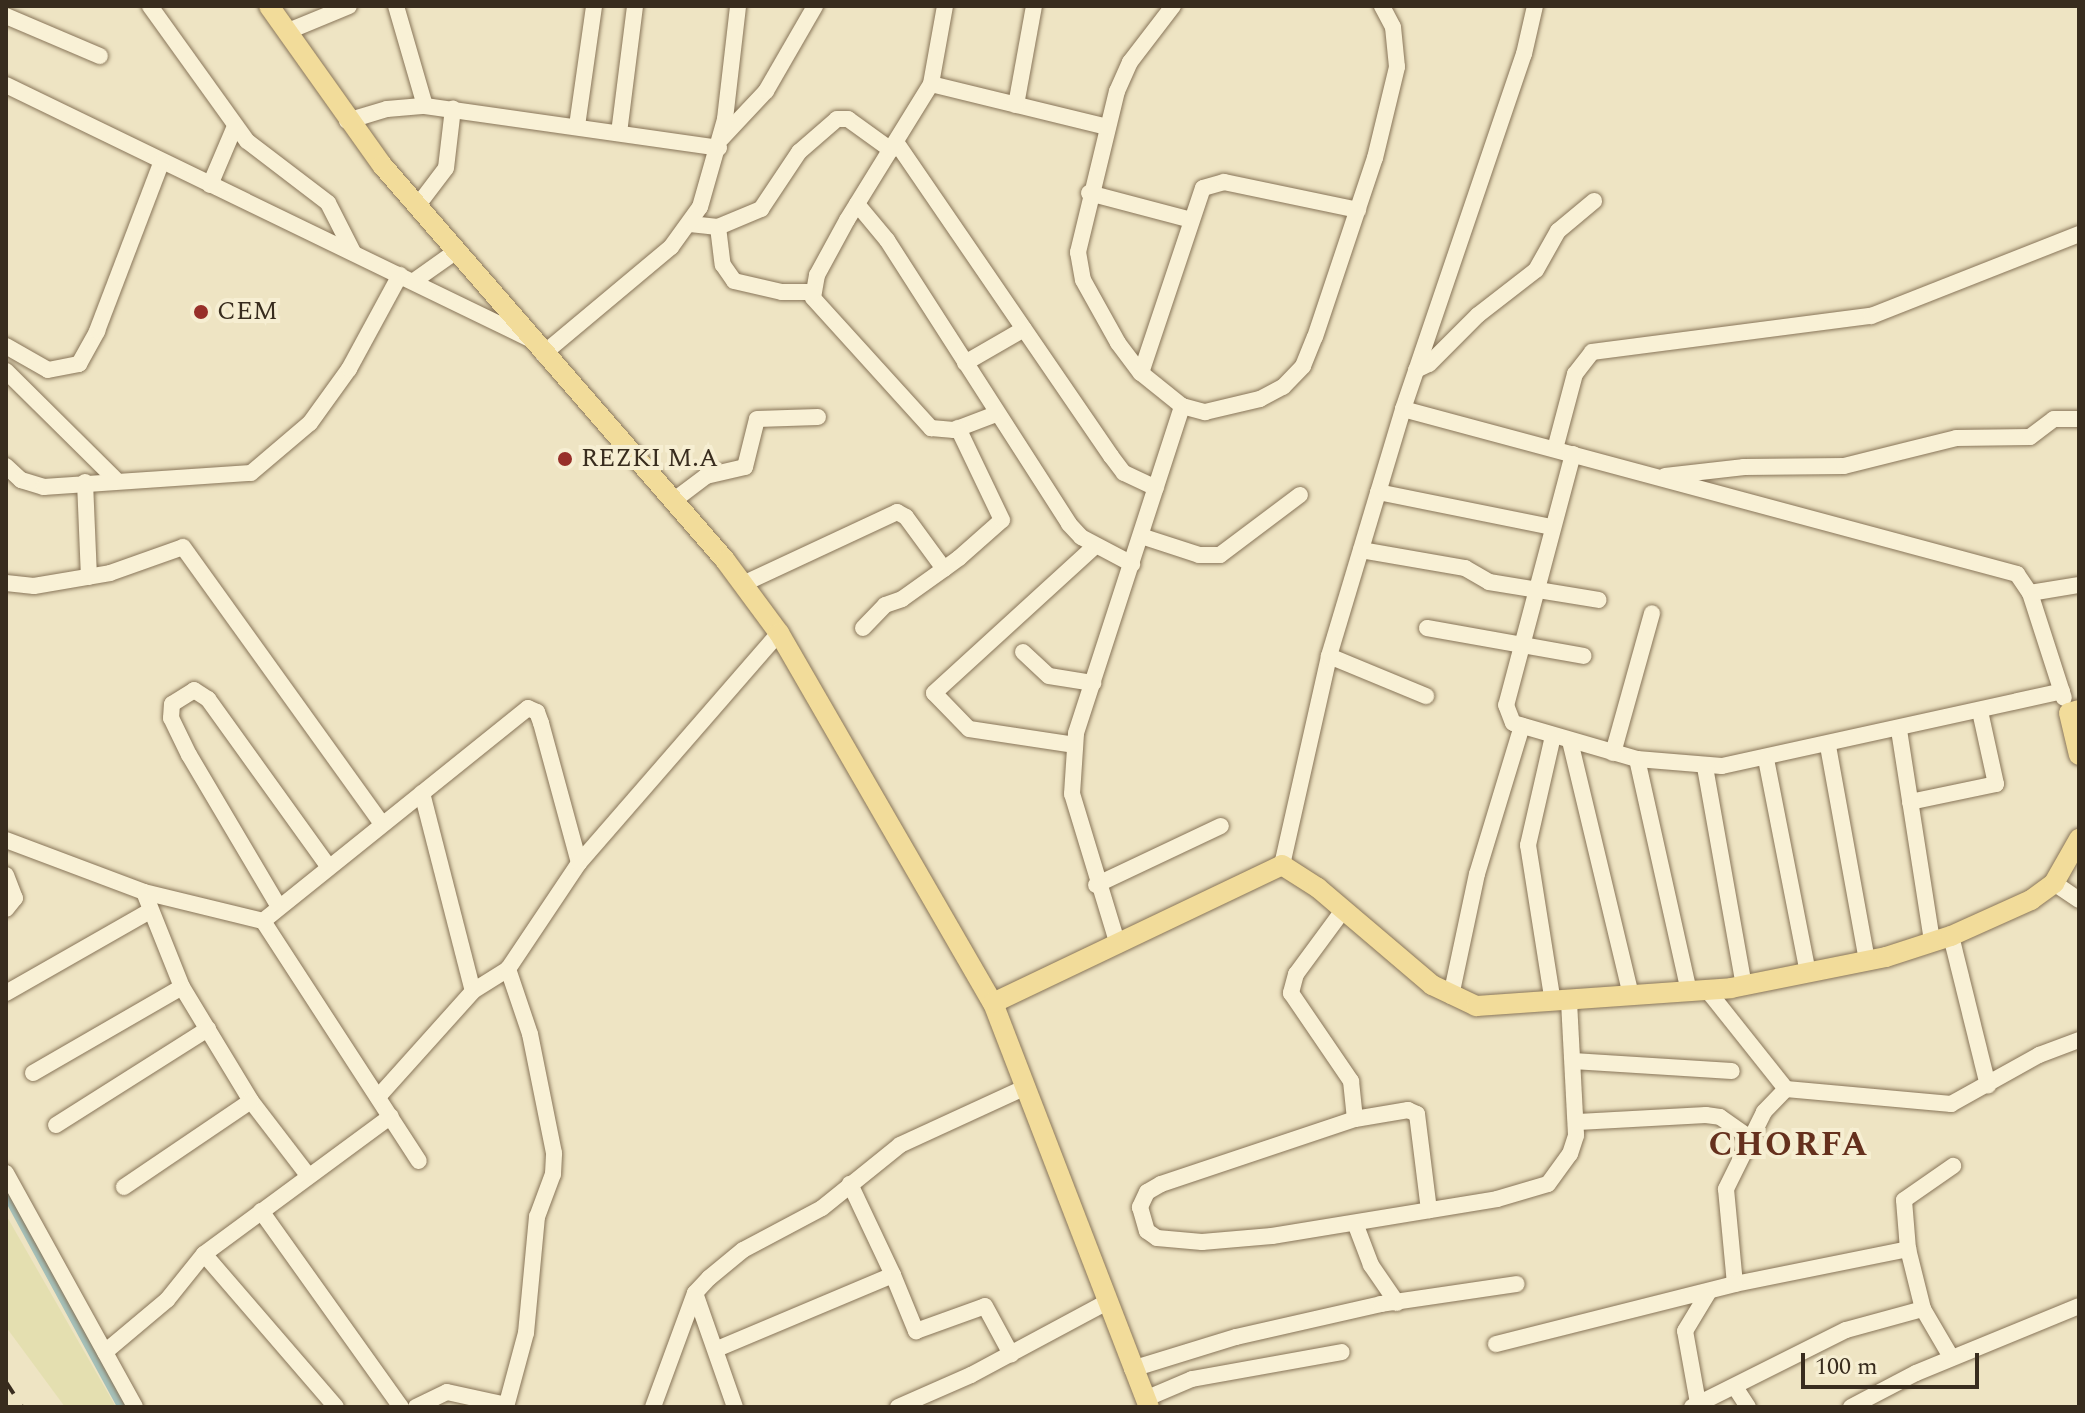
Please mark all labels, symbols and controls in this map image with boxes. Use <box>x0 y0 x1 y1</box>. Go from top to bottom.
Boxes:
place label: CEM <box>217 296 278 328</box>
marker: CEM <box>192 303 210 321</box>
place label: REZKI M.A <box>581 443 718 475</box>
marker: REZKI M.A <box>556 450 574 468</box>
district label: CHORFA <box>1708 1126 1870 1166</box>
scale bar <box>1805 1337 1983 1387</box>
text: 100 m <box>1815 1349 1878 1385</box>

